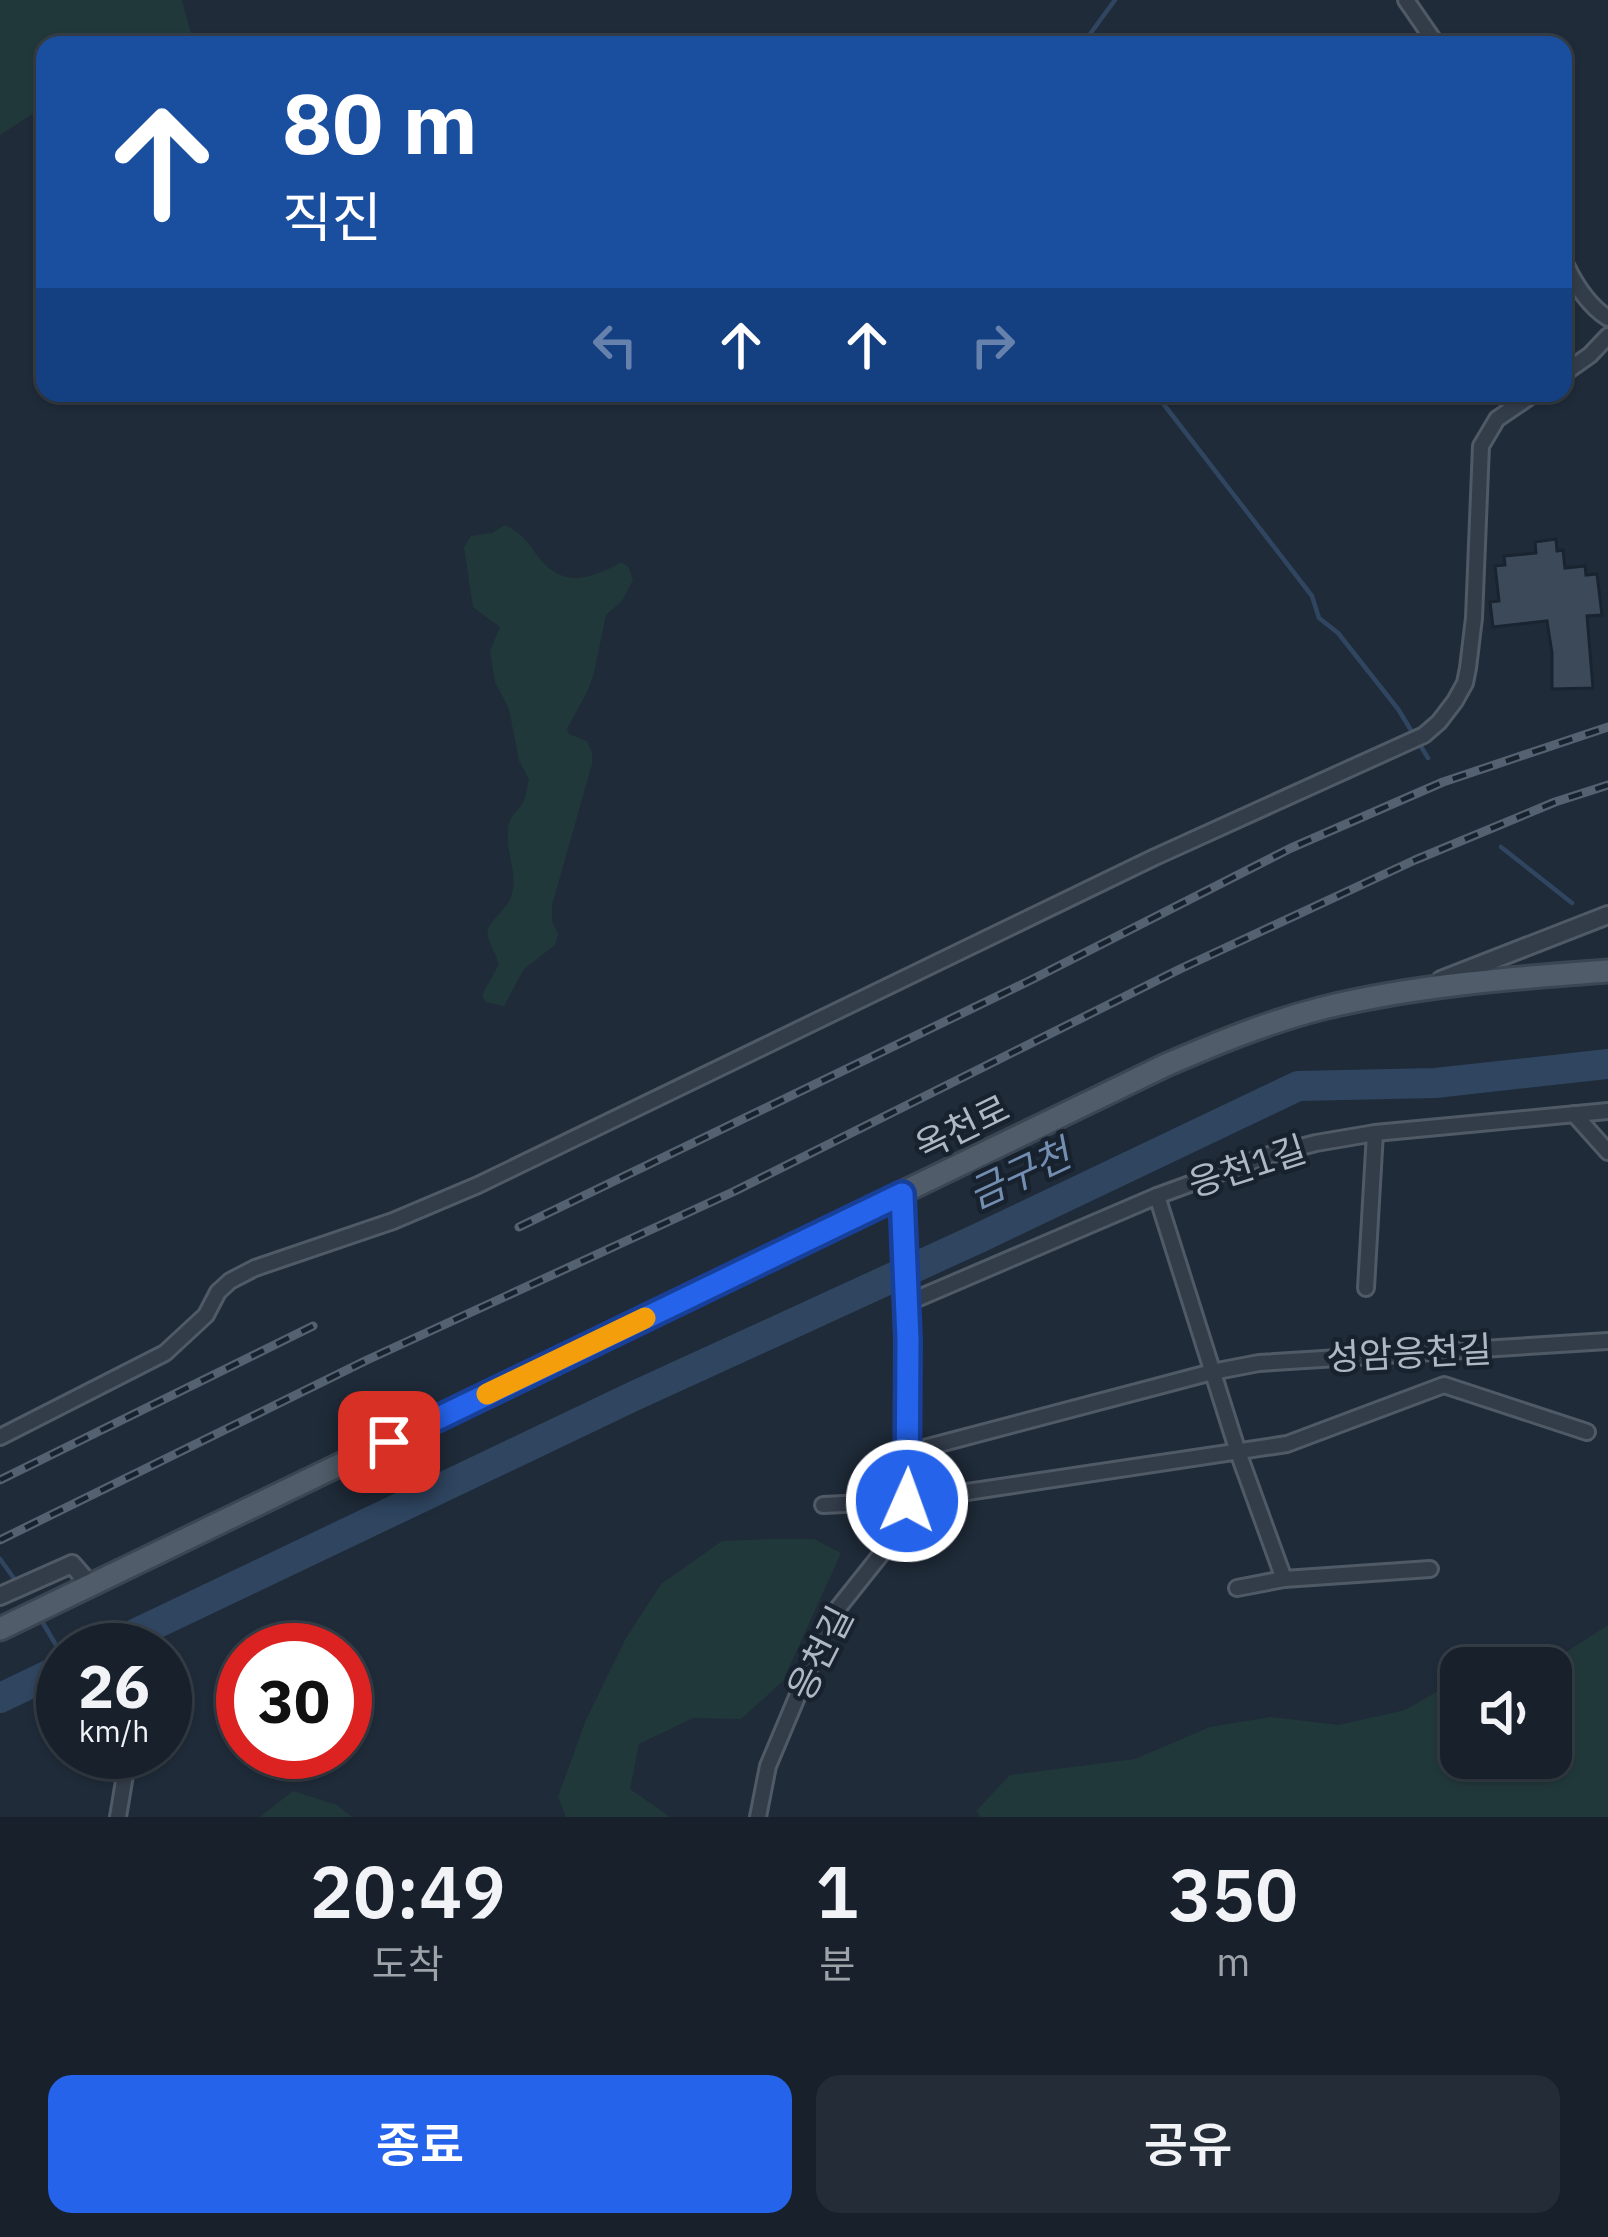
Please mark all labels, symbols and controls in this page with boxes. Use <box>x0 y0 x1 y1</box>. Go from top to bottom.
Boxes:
text: 80 m <box>282 68 478 177</box>
icon: ahead <box>84 84 240 240</box>
text: 직진 <box>282 182 381 252</box>
icon: left <box>582 312 648 378</box>
icon: ahead <box>708 312 774 378</box>
icon: ahead <box>834 312 900 378</box>
icon: right <box>960 312 1026 378</box>
street label: 옥천로 <box>907 1084 1017 1169</box>
street label: 응천1길 <box>1182 1124 1312 1207</box>
water label: 금구천 <box>959 1126 1082 1219</box>
street label: 성암응천길 <box>1325 1325 1493 1380</box>
pin <box>338 1391 440 1493</box>
icon: arrive <box>356 1409 422 1475</box>
position arrow <box>844 1438 970 1564</box>
street label: 응천길 <box>776 1598 863 1708</box>
speed limit sign: 30 <box>216 1623 372 1779</box>
text: 26 <box>78 1646 150 1725</box>
map controls <box>1440 1647 1572 1779</box>
button: sound <box>1440 1647 1572 1779</box>
text: km/h <box>79 1711 149 1750</box>
text: 20:49 <box>310 1844 506 1938</box>
text: 1 <box>815 1844 859 1938</box>
text: 350 <box>1169 1847 1298 1941</box>
text: m <box>1216 1936 1250 1987</box>
text: 도착 <box>372 1938 444 1989</box>
text: 분 <box>819 1938 855 1989</box>
button: 종료 <box>48 2075 792 2213</box>
button: 공유 <box>816 2075 1560 2213</box>

